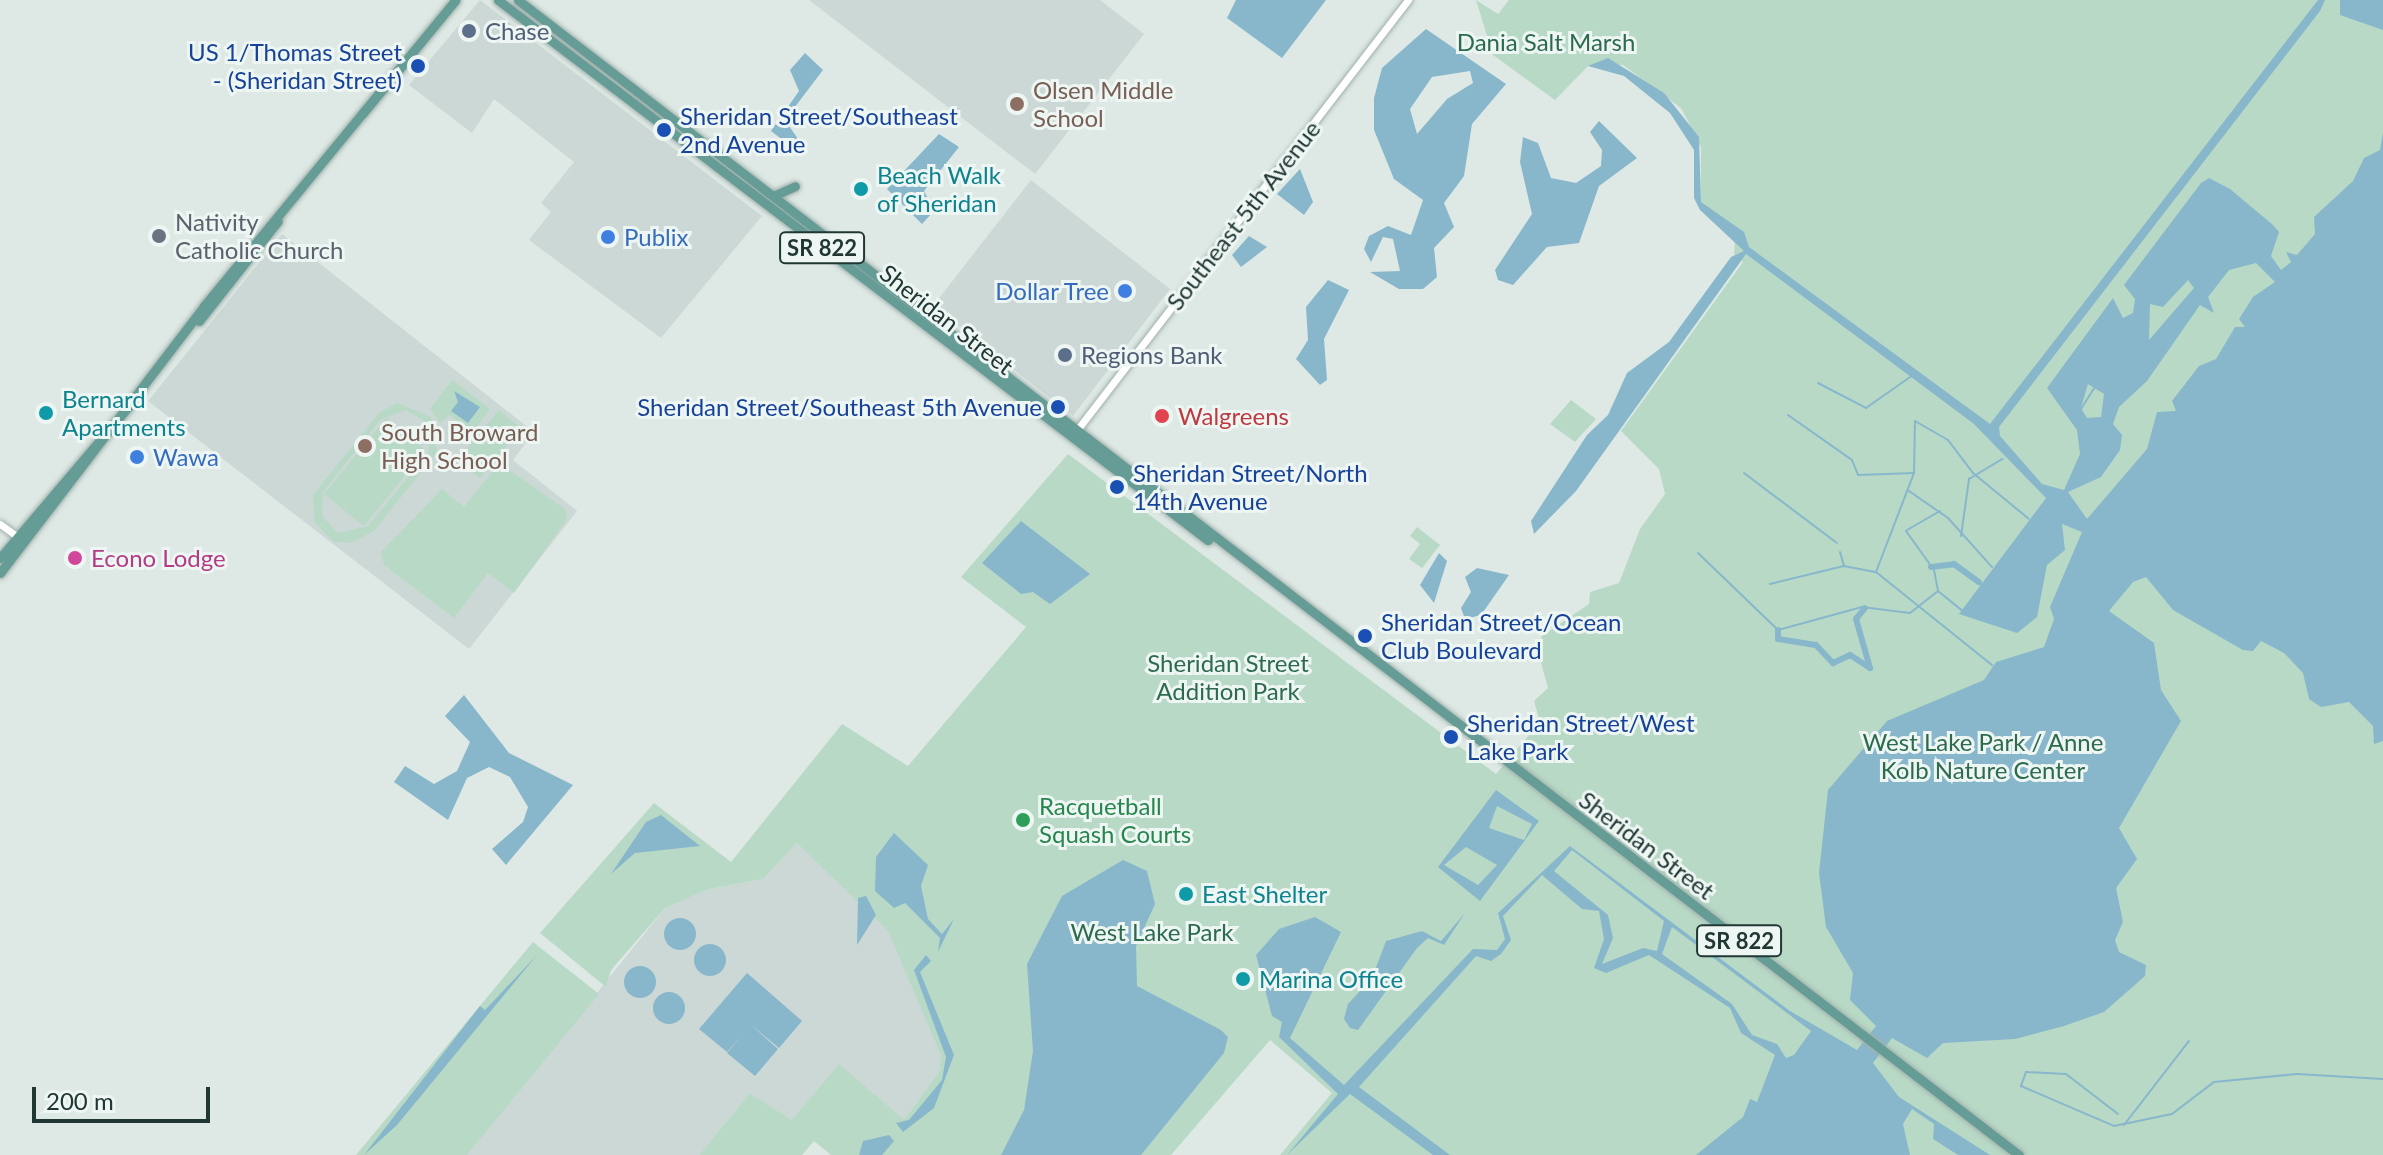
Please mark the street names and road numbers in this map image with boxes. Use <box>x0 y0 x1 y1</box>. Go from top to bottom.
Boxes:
street label: Southeast 5th Avenue <box>1160 114 1326 316</box>
road number: SR 822 <box>778 230 866 266</box>
street label: Sheridan Street <box>875 258 1019 380</box>
street label: Sheridan Street <box>1574 785 1720 905</box>
road number: SR 822 <box>1695 923 1783 959</box>

